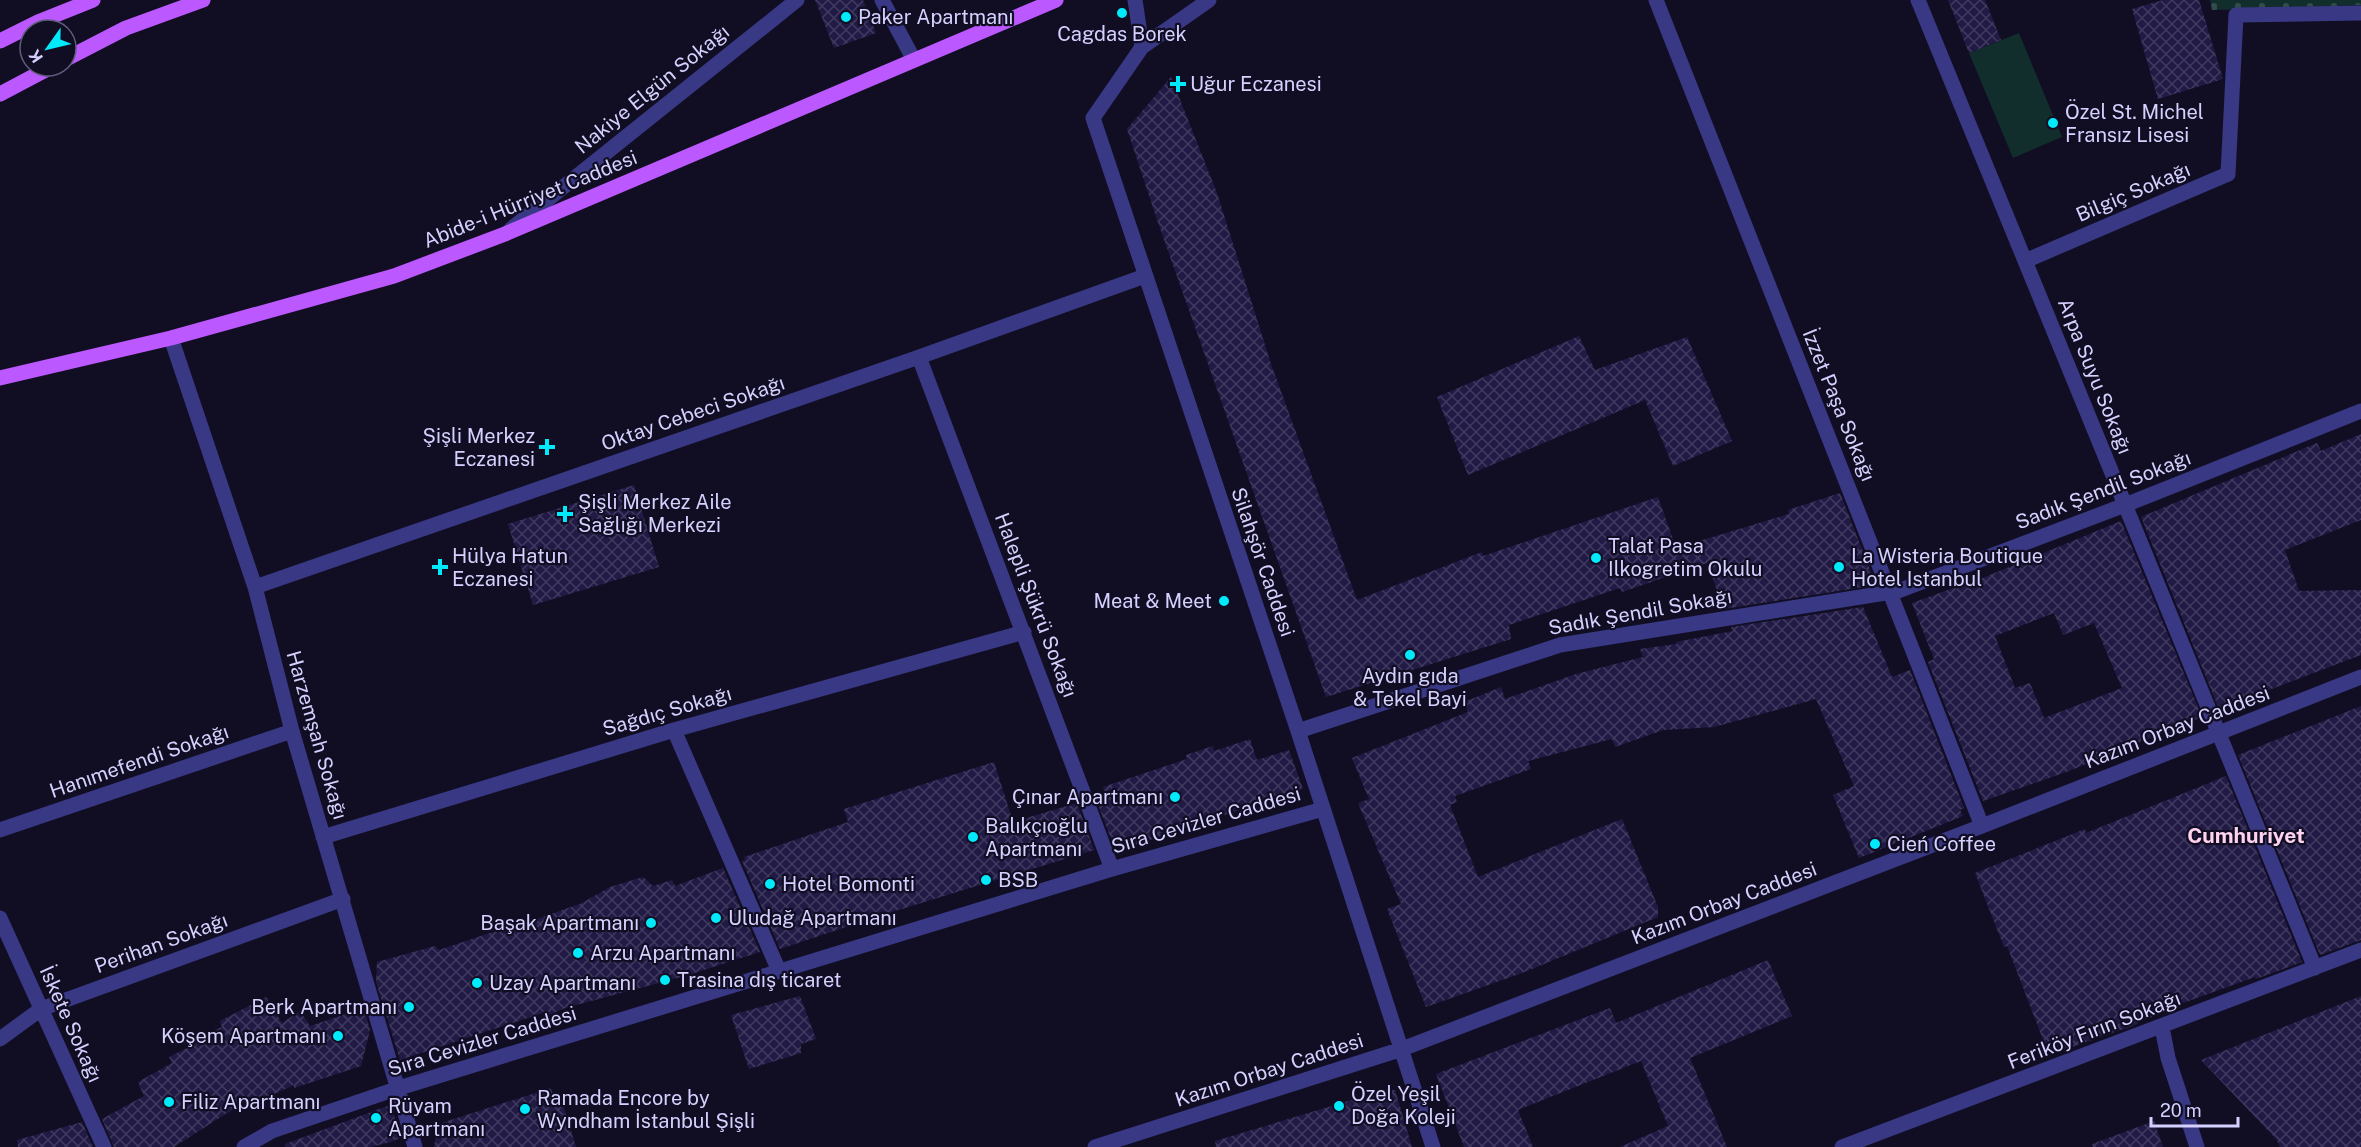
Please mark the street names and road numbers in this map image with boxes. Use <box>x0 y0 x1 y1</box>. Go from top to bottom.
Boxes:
street label: Nakiye Elgün Sokağı <box>570 19 734 159</box>
street label: Abide-i Hürriyet Caddesi <box>420 145 640 253</box>
street label: Bilgiç Sokağı <box>2072 157 2194 227</box>
street label: Arpa Suyu Sokağı <box>2053 295 2137 457</box>
street label: İzzet Paşa Sokağı <box>1798 325 1880 485</box>
street label: Oktay Cebeci Sokağı <box>598 370 788 456</box>
street label: Sadık Şendil Sokağı <box>2012 445 2194 535</box>
street label: Silahşör Caddesi <box>1226 484 1300 640</box>
street label: Halepli Şükrü Sokağı <box>990 509 1082 701</box>
street label: Sadık Şendil Sokağı <box>1546 584 1734 640</box>
street label: Harzemşah Sokağı <box>281 648 353 822</box>
street label: Sağdıç Sokağı <box>600 681 734 741</box>
street label: Kazım Orbay Caddesi <box>2081 681 2273 773</box>
street label: Hanımefendi Sokağı <box>46 719 232 803</box>
street label: Sıra Cevizler Caddesi <box>1109 781 1303 859</box>
street label: Kazım Orbay Caddesi <box>1628 857 1820 949</box>
street label: Perihan Sokağı <box>91 908 231 978</box>
street label: İskete Sokağı <box>35 962 107 1086</box>
street label: Feriköy Fırın Sokağı <box>2004 986 2184 1074</box>
street label: Sıra Cevizler Caddesi <box>385 1001 579 1081</box>
street label: Kazım Orbay Caddesi <box>1172 1028 1366 1112</box>

